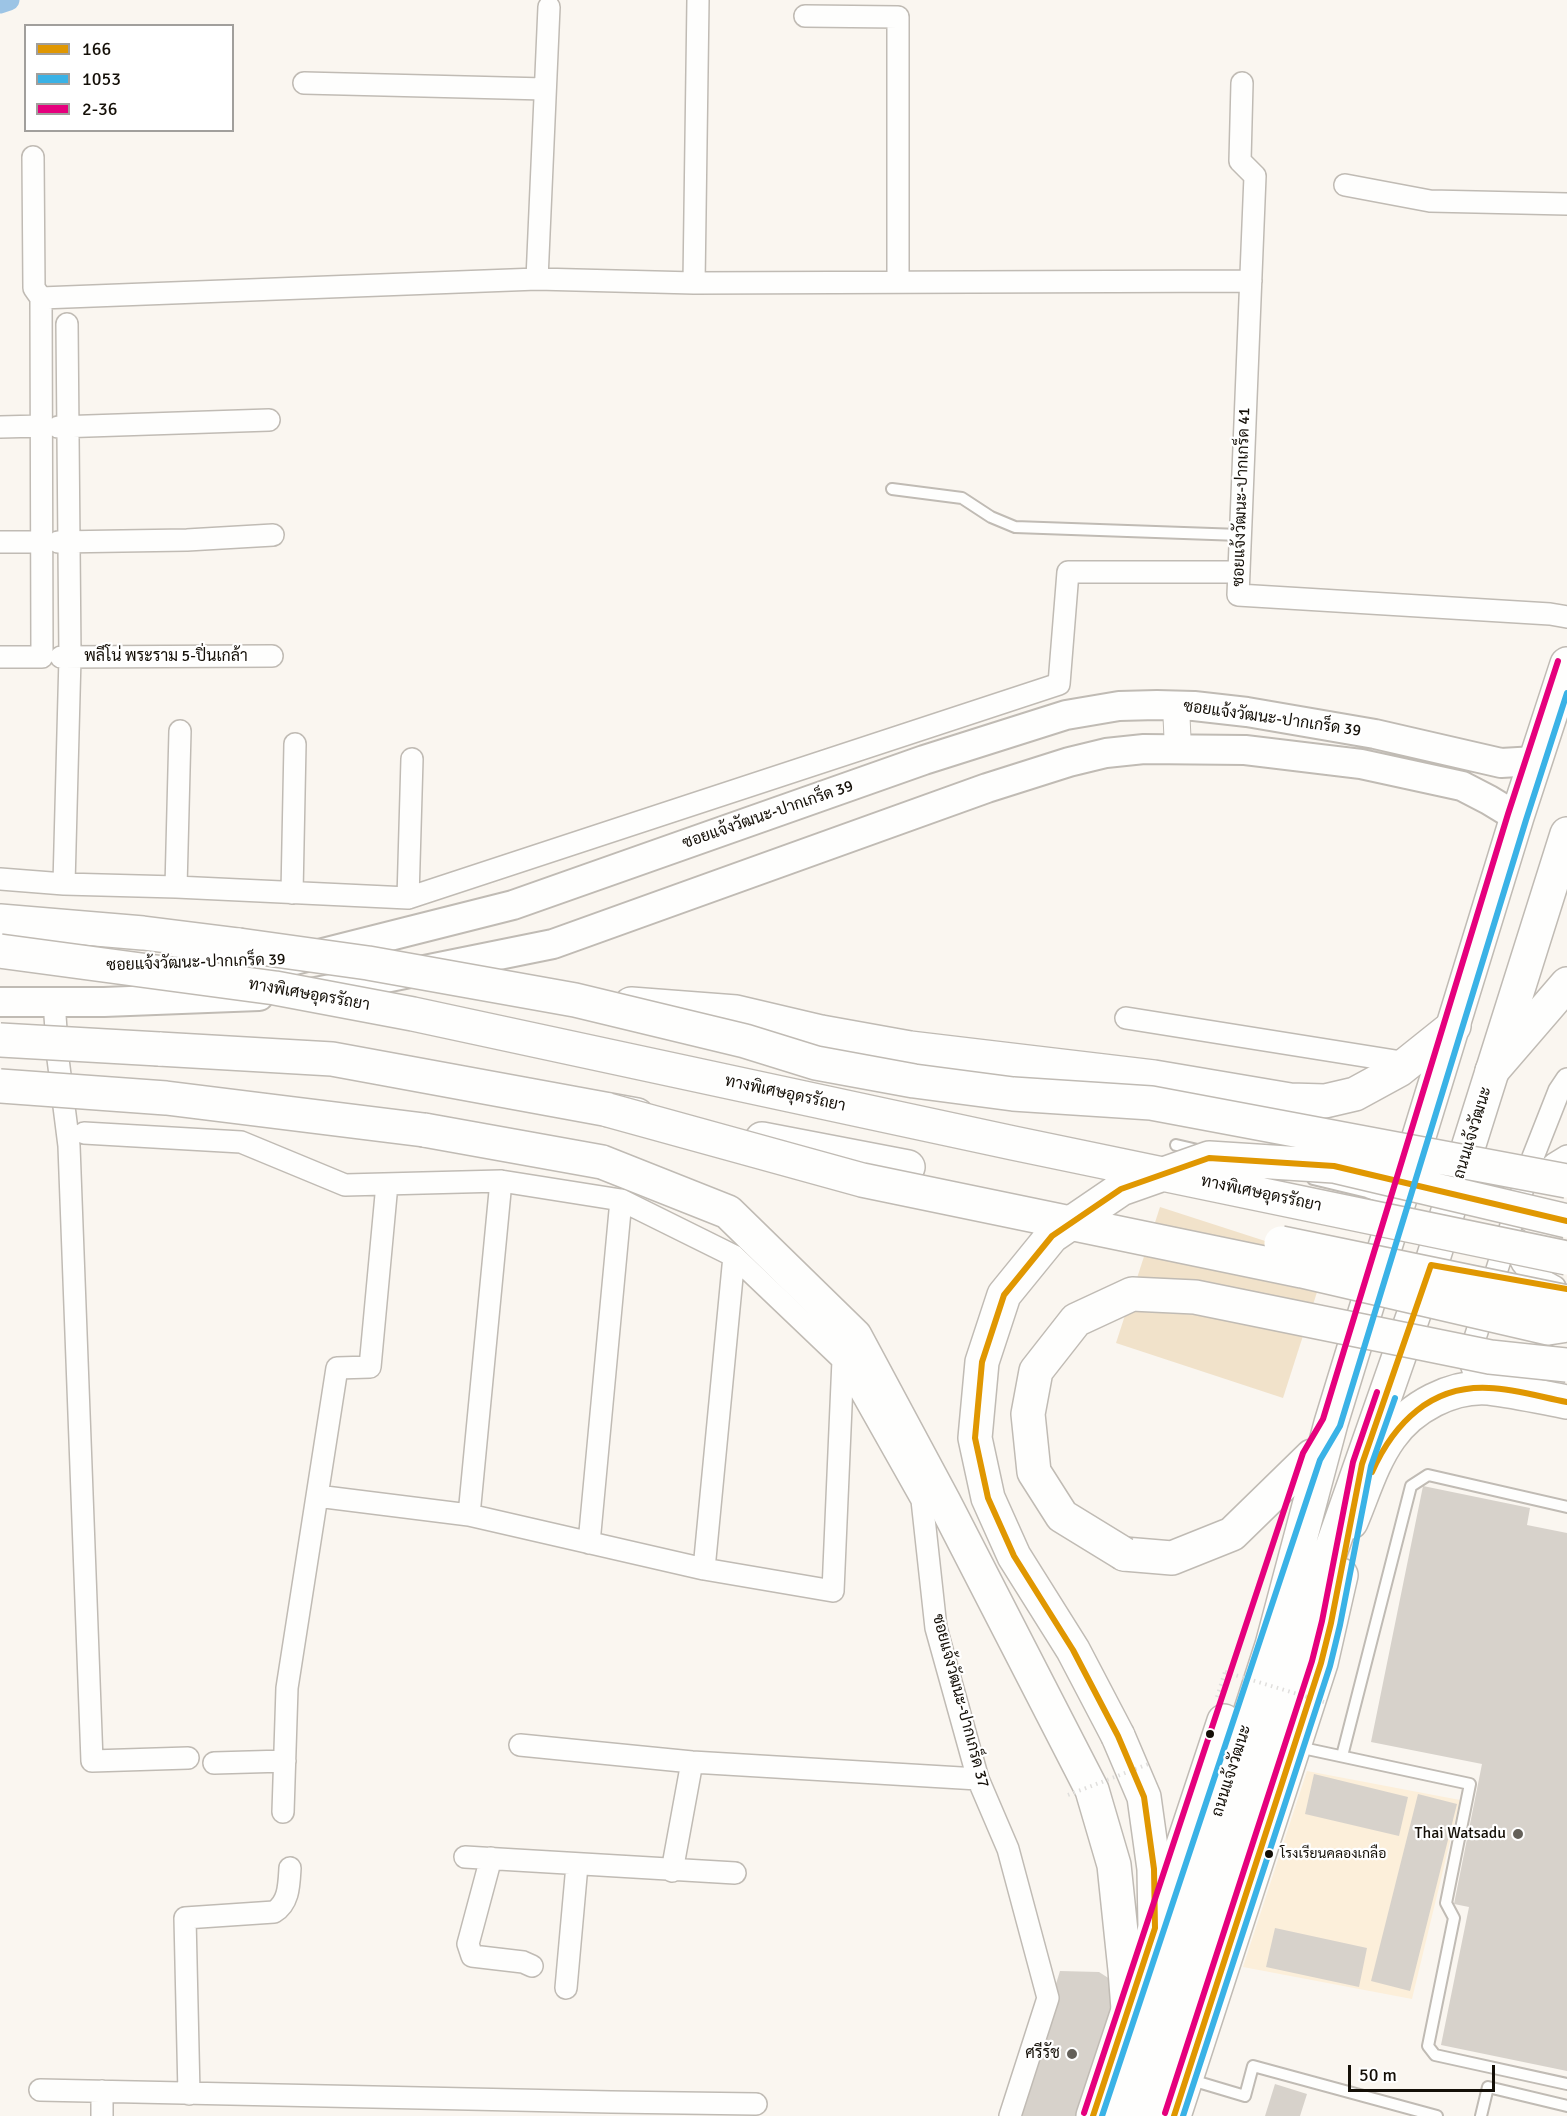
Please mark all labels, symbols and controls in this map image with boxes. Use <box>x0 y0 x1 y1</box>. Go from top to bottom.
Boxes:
legend <box>24 24 234 132</box>
text: 166 <box>82 38 111 60</box>
text: 1053 <box>82 68 121 90</box>
text: 2-36 <box>82 98 117 120</box>
street label: ซอยแจ้งวัฒนะ-ปากเกร็ด 41 <box>1229 407 1255 587</box>
street label: พลีโน่ พระราม 5-ปิ่นเกล้า <box>84 647 248 667</box>
street label: ซอยแจ้งวัฒนะ-ปากเกร็ด 39 <box>1182 697 1362 741</box>
street label: ซอยแจ้งวัฒนะ-ปากเกร็ด 39 <box>680 777 856 853</box>
street label: ซอยแจ้งวัฒนะ-ปากเกร็ด 39 <box>106 950 286 976</box>
street label: ทางพิเศษอุดรรัถยา <box>247 975 371 1015</box>
street label: ทางพิเศษอุดรรัถยา <box>723 1072 847 1116</box>
street label: ถนนแจ้งวัฒนะ <box>1450 1085 1496 1181</box>
street label: ทางพิเศษอุดรรัถยา <box>1199 1172 1323 1216</box>
street label: ซอยแจ้งวัฒนะ-ปากเกร็ด 37 <box>928 1612 992 1790</box>
street label: ถนนแจ้งวัฒนะ <box>1208 1723 1256 1819</box>
unlabelled marker <box>1204 1728 1216 1740</box>
place label: Thai Watsadu <box>1415 1824 1506 1844</box>
marker: Thai Watsadu <box>1511 1827 1525 1841</box>
place label: โรงเรียนคลองเกลือ <box>1280 1846 1386 1862</box>
marker: โรงเรียนคลองเกลือ <box>1263 1848 1275 1860</box>
place label: ศรีรัช <box>1025 2044 1060 2064</box>
marker: ศรีรัช <box>1065 2047 1079 2061</box>
scale bar <box>1351 2053 1498 2091</box>
text: 50 m <box>1359 2064 1397 2086</box>

